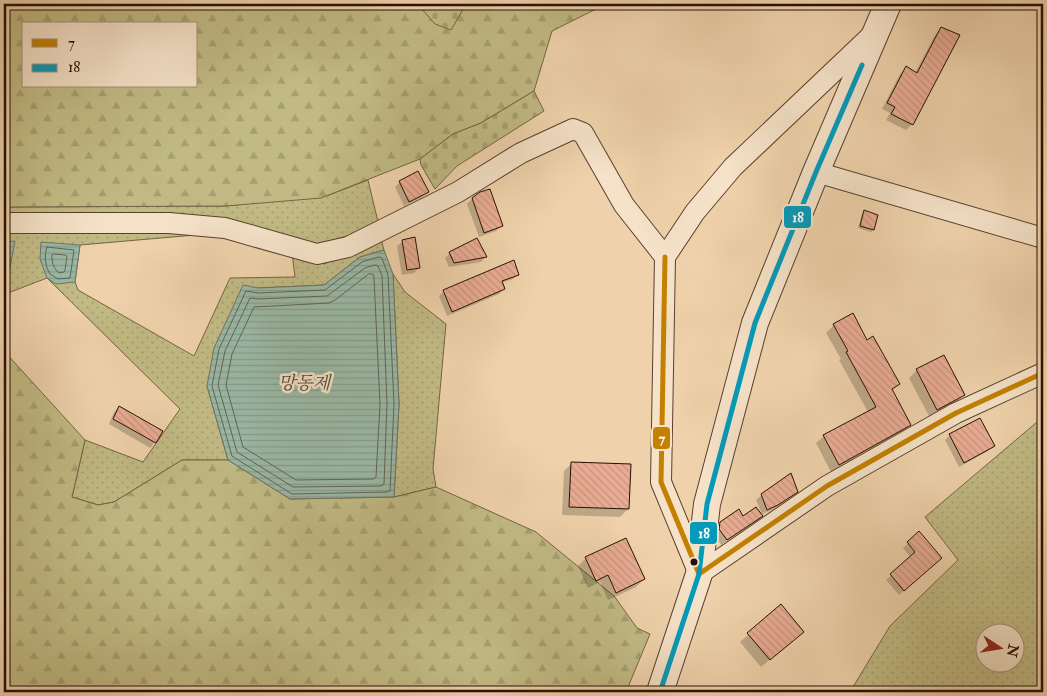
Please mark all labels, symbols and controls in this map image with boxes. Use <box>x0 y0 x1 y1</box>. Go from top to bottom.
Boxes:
legend <box>22 22 198 88</box>
text: 7 <box>68 34 75 53</box>
text: 18 <box>68 58 80 77</box>
line badge: 18 <box>783 205 812 229</box>
text: 18 <box>792 209 804 226</box>
water label: 망동제 <box>278 372 333 395</box>
line badge: 7 <box>652 426 671 450</box>
text: 7 <box>659 430 666 447</box>
line badge: 18 <box>689 521 718 545</box>
text: 18 <box>698 525 710 542</box>
unlabelled marker <box>689 557 699 567</box>
north arrow <box>974 624 1024 674</box>
text: N <box>1003 642 1022 659</box>

